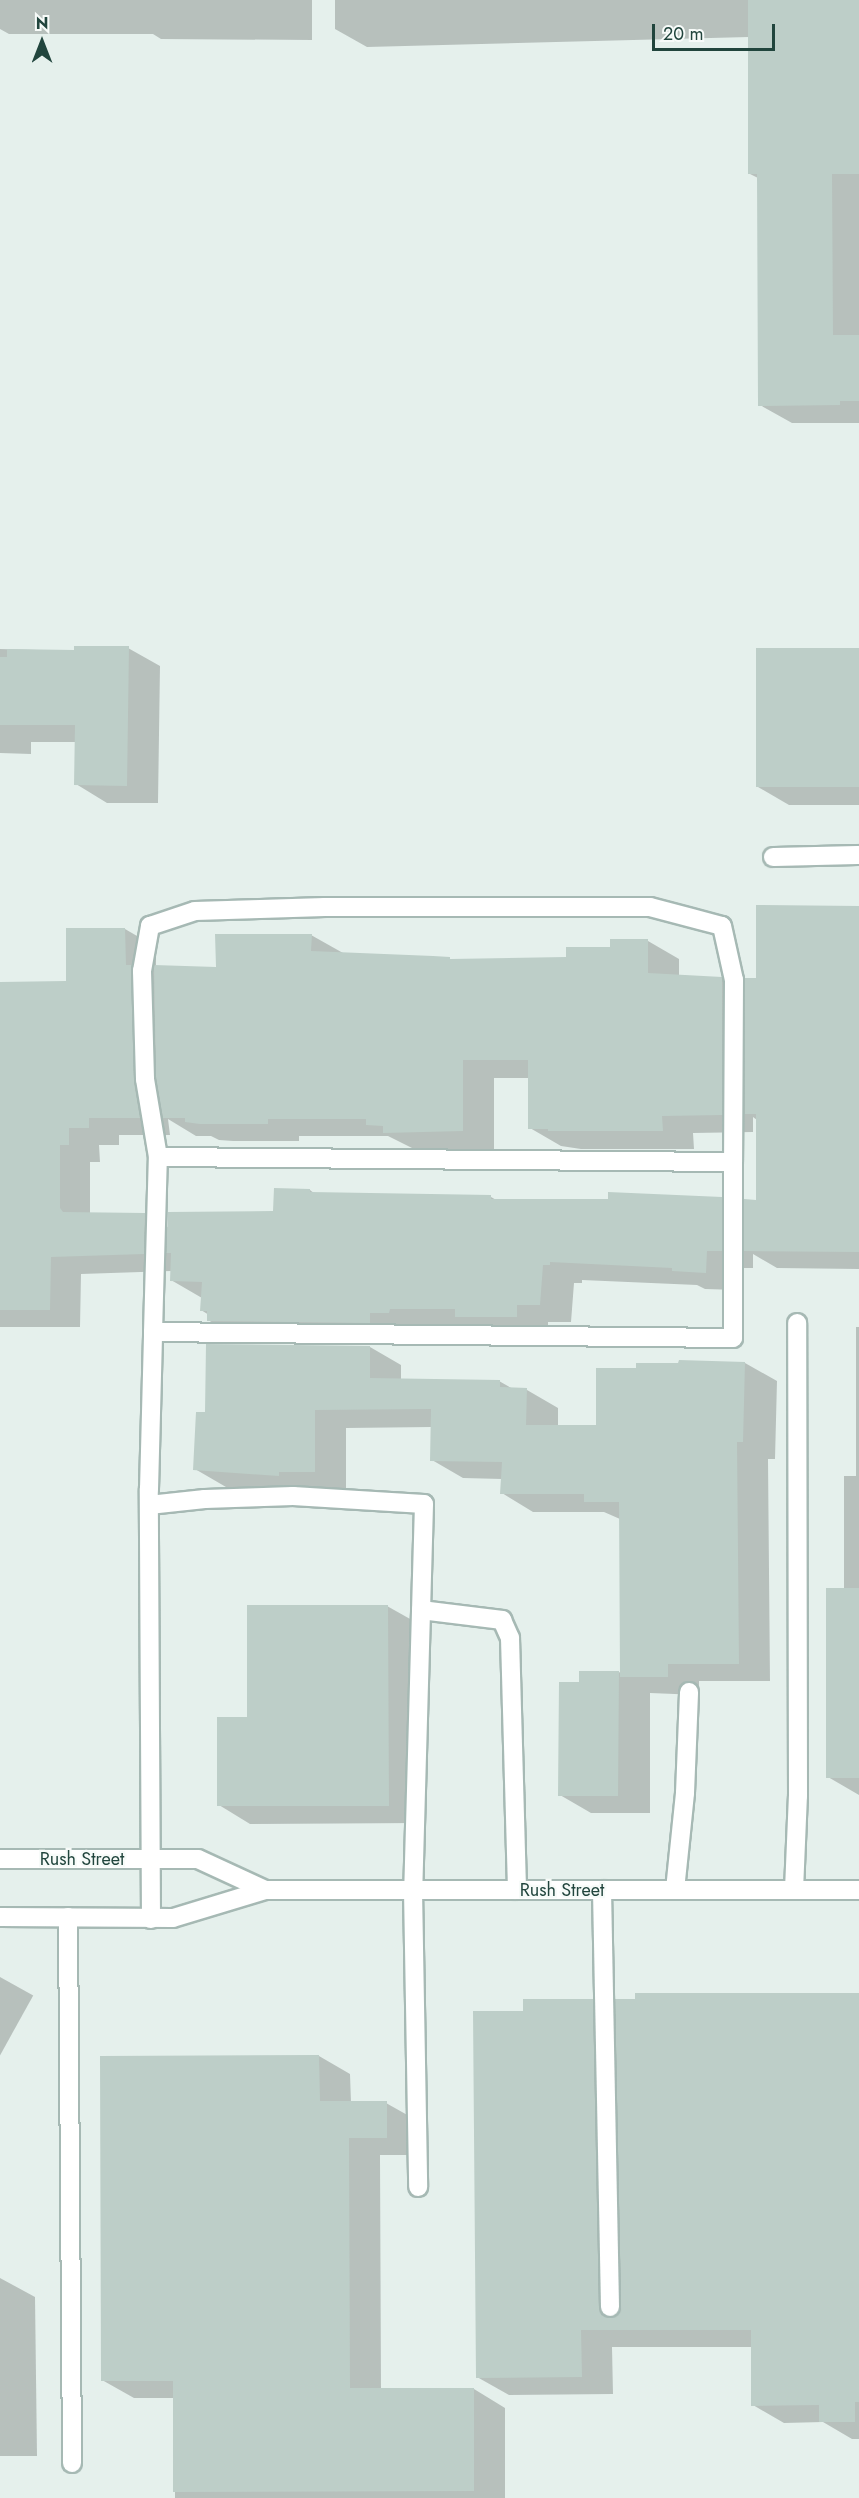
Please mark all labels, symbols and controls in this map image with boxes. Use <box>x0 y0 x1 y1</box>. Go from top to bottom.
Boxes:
north arrow <box>12 12 72 72</box>
text: N <box>36 12 48 35</box>
scale bar <box>655 12 778 50</box>
text: 20 m <box>663 21 703 47</box>
street label: Rush Street <box>40 1848 124 1870</box>
street label: Rush Street <box>520 1879 604 1901</box>

